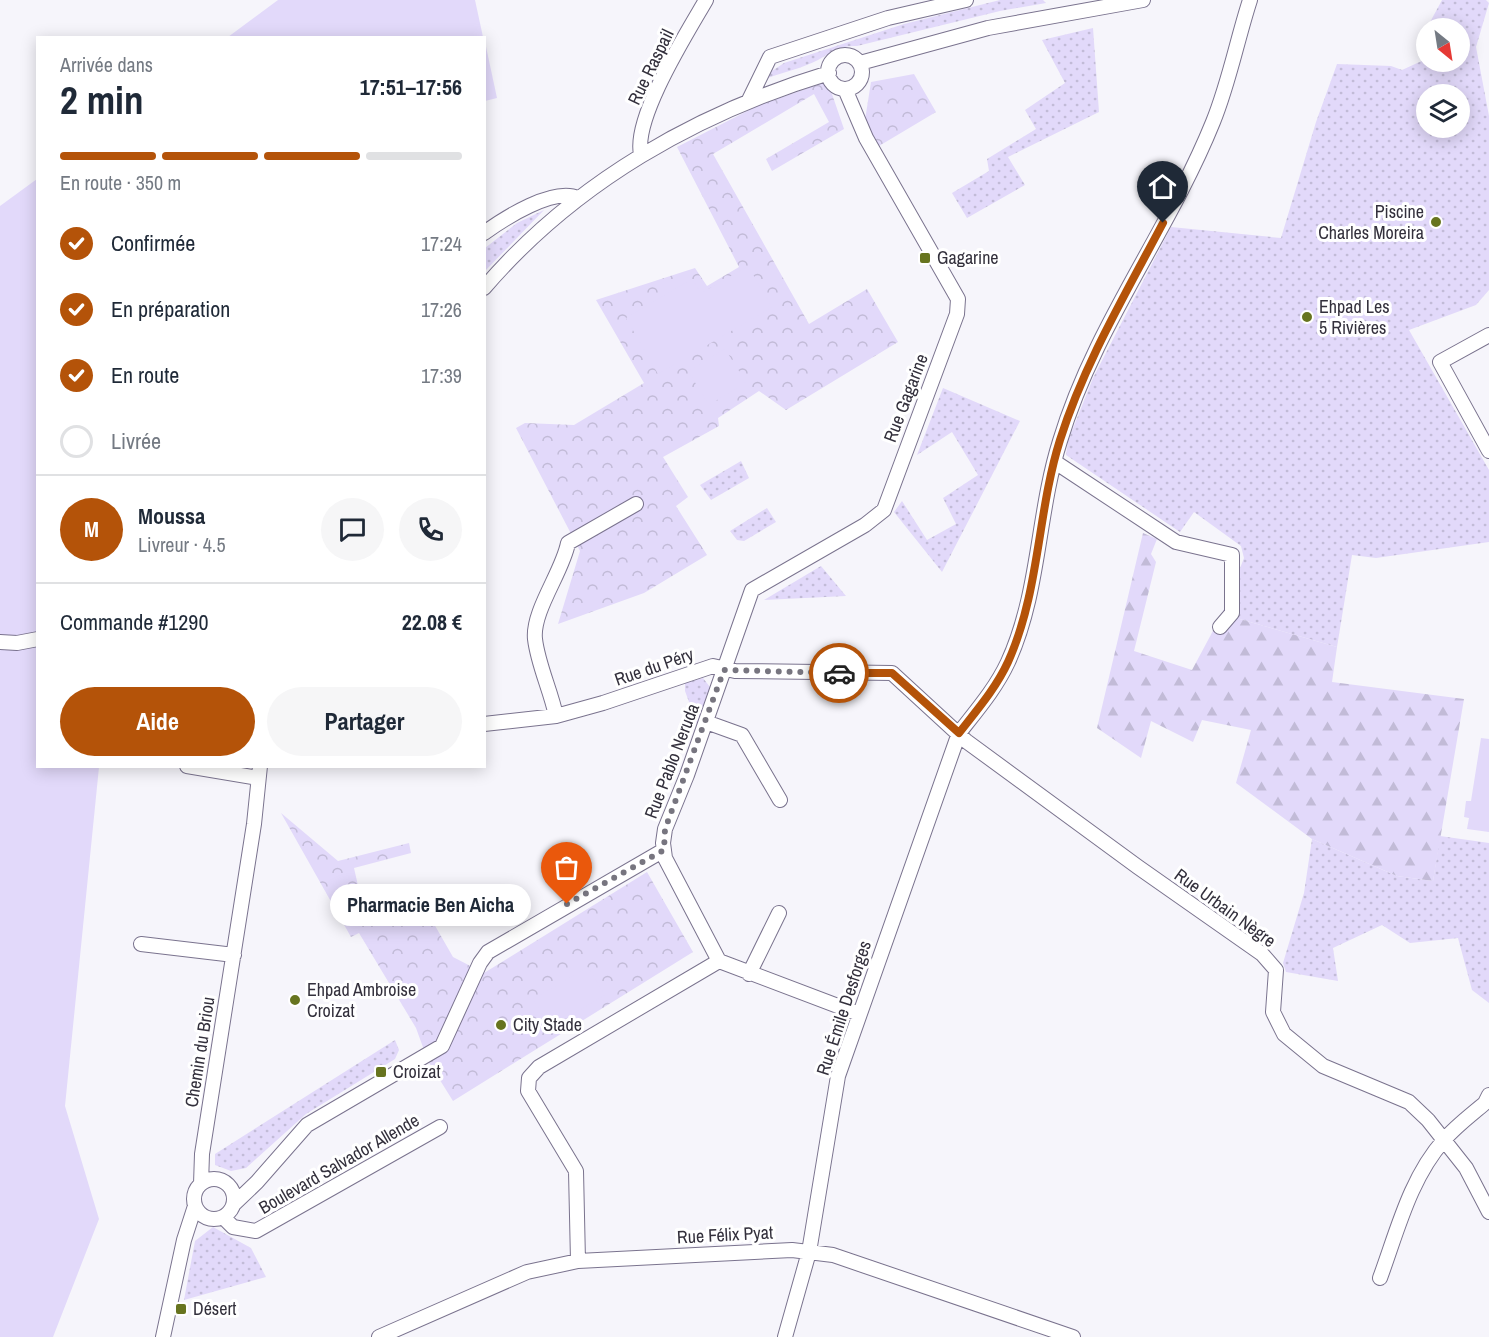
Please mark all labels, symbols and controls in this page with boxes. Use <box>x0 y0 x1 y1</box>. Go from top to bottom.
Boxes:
north arrow <box>1416 18 1470 72</box>
map controls <box>1416 18 1470 138</box>
street label: Rue Raspail <box>622 25 680 109</box>
text: Arrivée dans <box>60 51 153 78</box>
text: 17:51–17:56 <box>360 72 462 102</box>
text: 2 min <box>60 74 144 126</box>
button: layers <box>1416 84 1470 138</box>
pin <box>1137 161 1188 223</box>
text: En route · 350 m <box>60 169 181 196</box>
icon: home <box>1146 170 1179 203</box>
place label: Piscine Charles Moreira <box>1318 199 1424 245</box>
marker: Piscine Charles Moreira <box>1429 215 1443 229</box>
icon: check <box>60 227 93 260</box>
text: Confirmée <box>111 228 195 258</box>
text: 17:24 <box>421 230 462 257</box>
place label: Gagarine <box>937 245 999 270</box>
marker: Gagarine <box>918 251 932 265</box>
icon: check <box>60 293 93 326</box>
text: En préparation <box>111 294 230 324</box>
place label: Ehpad Les 5 Rivières <box>1319 294 1390 340</box>
text: 17:26 <box>421 296 462 323</box>
marker: Ehpad Les 5 Rivières <box>1300 310 1314 324</box>
street label: Rue Gagarine <box>877 350 934 446</box>
icon: check <box>60 359 93 392</box>
text: En route <box>111 360 179 390</box>
text: 17:39 <box>421 362 462 389</box>
text: Livrée <box>111 426 161 456</box>
button: chat <box>321 498 384 561</box>
button: phone <box>399 498 462 561</box>
text: Moussa <box>138 501 205 531</box>
text: M <box>84 514 99 544</box>
text: Livreur · 4.5 <box>138 531 226 558</box>
text: Commande #1290 <box>60 607 208 637</box>
text: 22.08 € <box>402 607 462 637</box>
street label: Rue du Péry <box>611 641 697 692</box>
courier <box>809 643 869 703</box>
icon: car <box>823 657 856 690</box>
button: Aide <box>60 687 255 756</box>
button: Partager <box>267 687 462 756</box>
street label: Rue Pablo Neruda <box>638 700 705 822</box>
pin <box>541 842 592 904</box>
icon: bag <box>550 851 583 884</box>
street label: Rue Urbain Nègre <box>1169 862 1281 953</box>
callout: Pharmacie Ben Aicha <box>330 883 531 925</box>
text: Pharmacie Ben Aicha <box>347 891 514 918</box>
street label: Rue Émile Desforges <box>810 937 877 1078</box>
place label: Ehpad Ambroise Croizat <box>307 977 416 1023</box>
marker: Ehpad Ambroise Croizat <box>288 993 302 1007</box>
street label: Chemin du Briou <box>178 995 221 1109</box>
place label: City Stade <box>513 1012 582 1037</box>
marker: City Stade <box>494 1018 508 1032</box>
place label: Croizat <box>393 1059 441 1084</box>
marker: Croizat <box>374 1065 388 1079</box>
street label: Boulevard Salvador Allende <box>254 1107 424 1220</box>
street label: Rue Félix Pyat <box>676 1220 774 1249</box>
place label: Désert <box>193 1296 236 1321</box>
marker: Désert <box>174 1302 188 1316</box>

